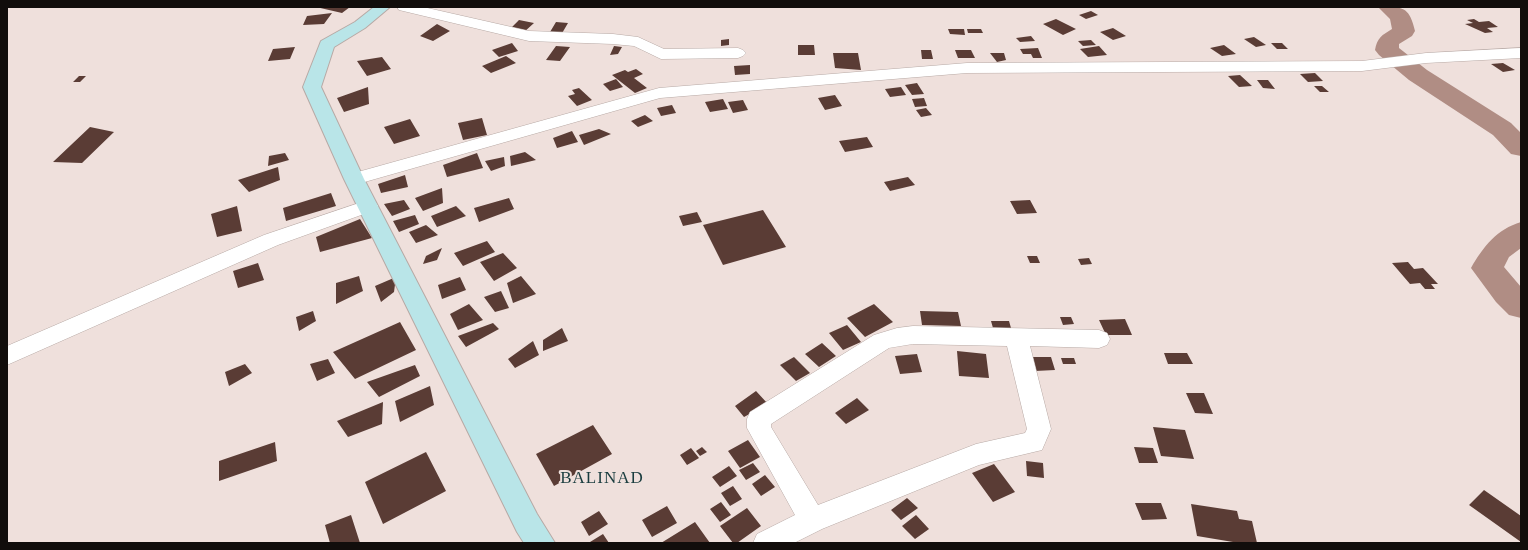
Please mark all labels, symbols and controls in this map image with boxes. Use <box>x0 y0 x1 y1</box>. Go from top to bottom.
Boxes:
district label: BALINAD <box>560 469 644 489</box>

